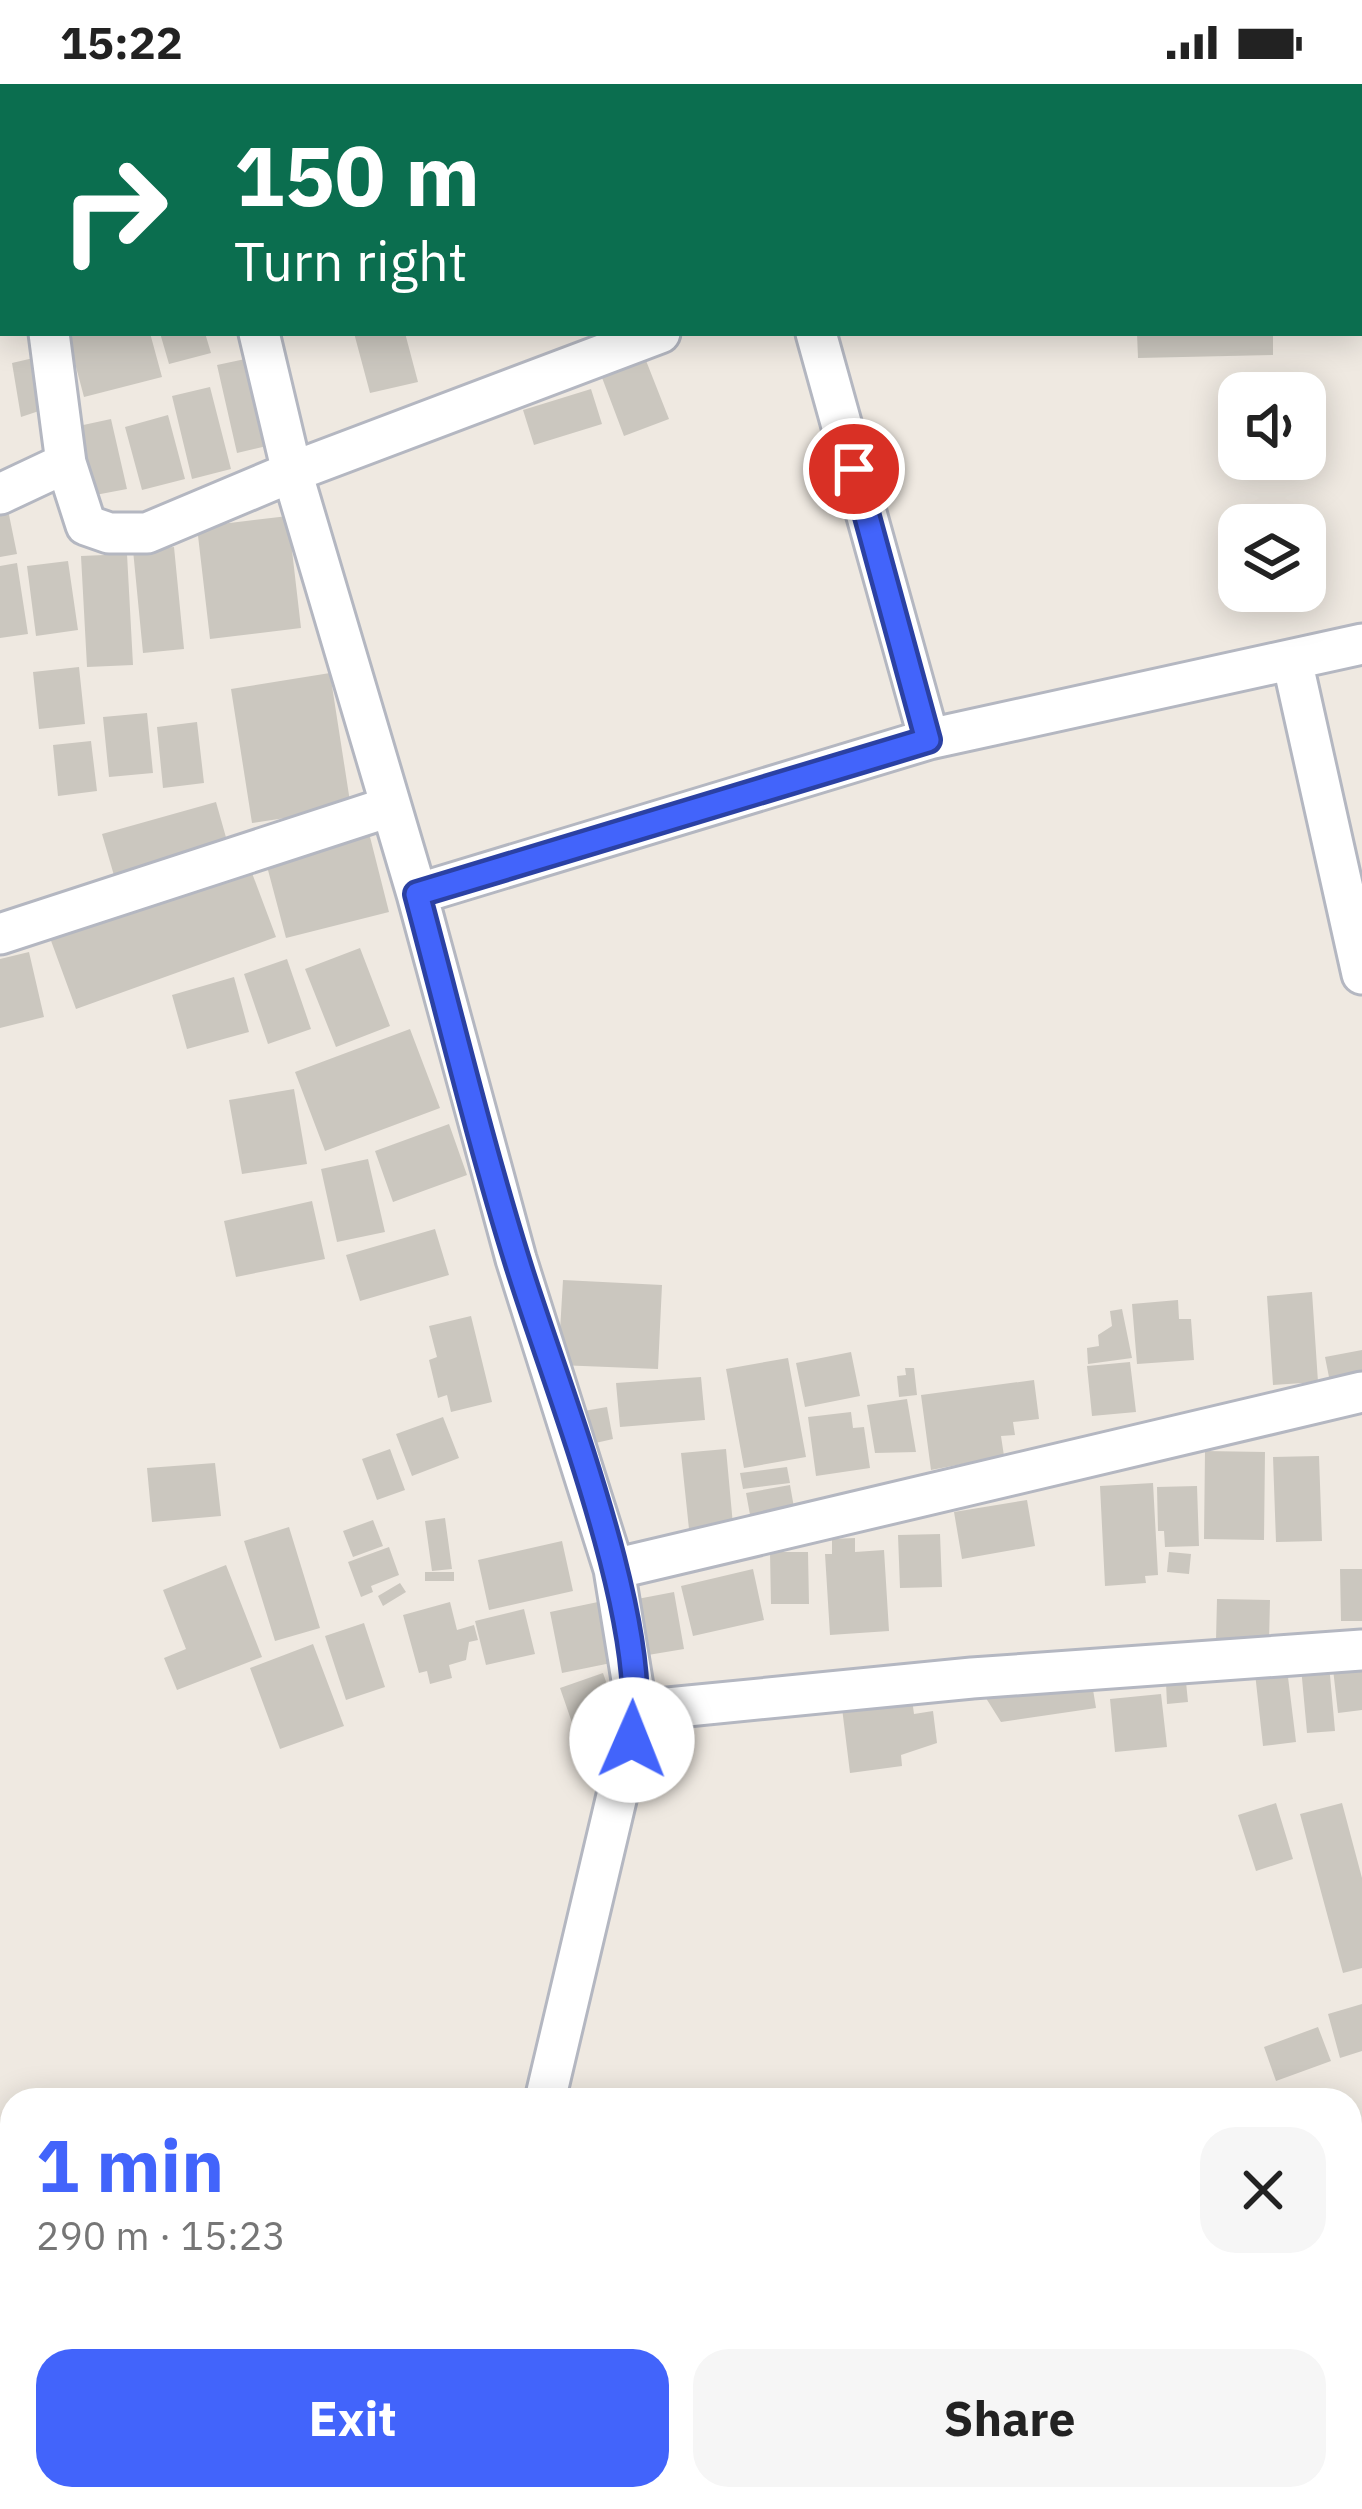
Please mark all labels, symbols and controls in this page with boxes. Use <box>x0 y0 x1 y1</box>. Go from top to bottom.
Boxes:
text: 15:22 <box>60 13 183 71</box>
text: 150 m <box>234 120 480 229</box>
icon: right <box>36 132 192 288</box>
text: Turn right <box>234 226 468 296</box>
map controls <box>1218 372 1326 612</box>
button: sound <box>1218 372 1326 480</box>
pin <box>803 418 905 520</box>
icon: arrive <box>821 436 887 502</box>
button: layers <box>1218 504 1326 612</box>
position arrow <box>569 1677 695 1803</box>
text: 1 min <box>36 2118 224 2212</box>
button: close <box>1200 2127 1326 2253</box>
text: 290 m · 15:23 <box>36 2210 286 2261</box>
button: Exit <box>36 2349 669 2487</box>
button: Share <box>693 2349 1326 2487</box>

